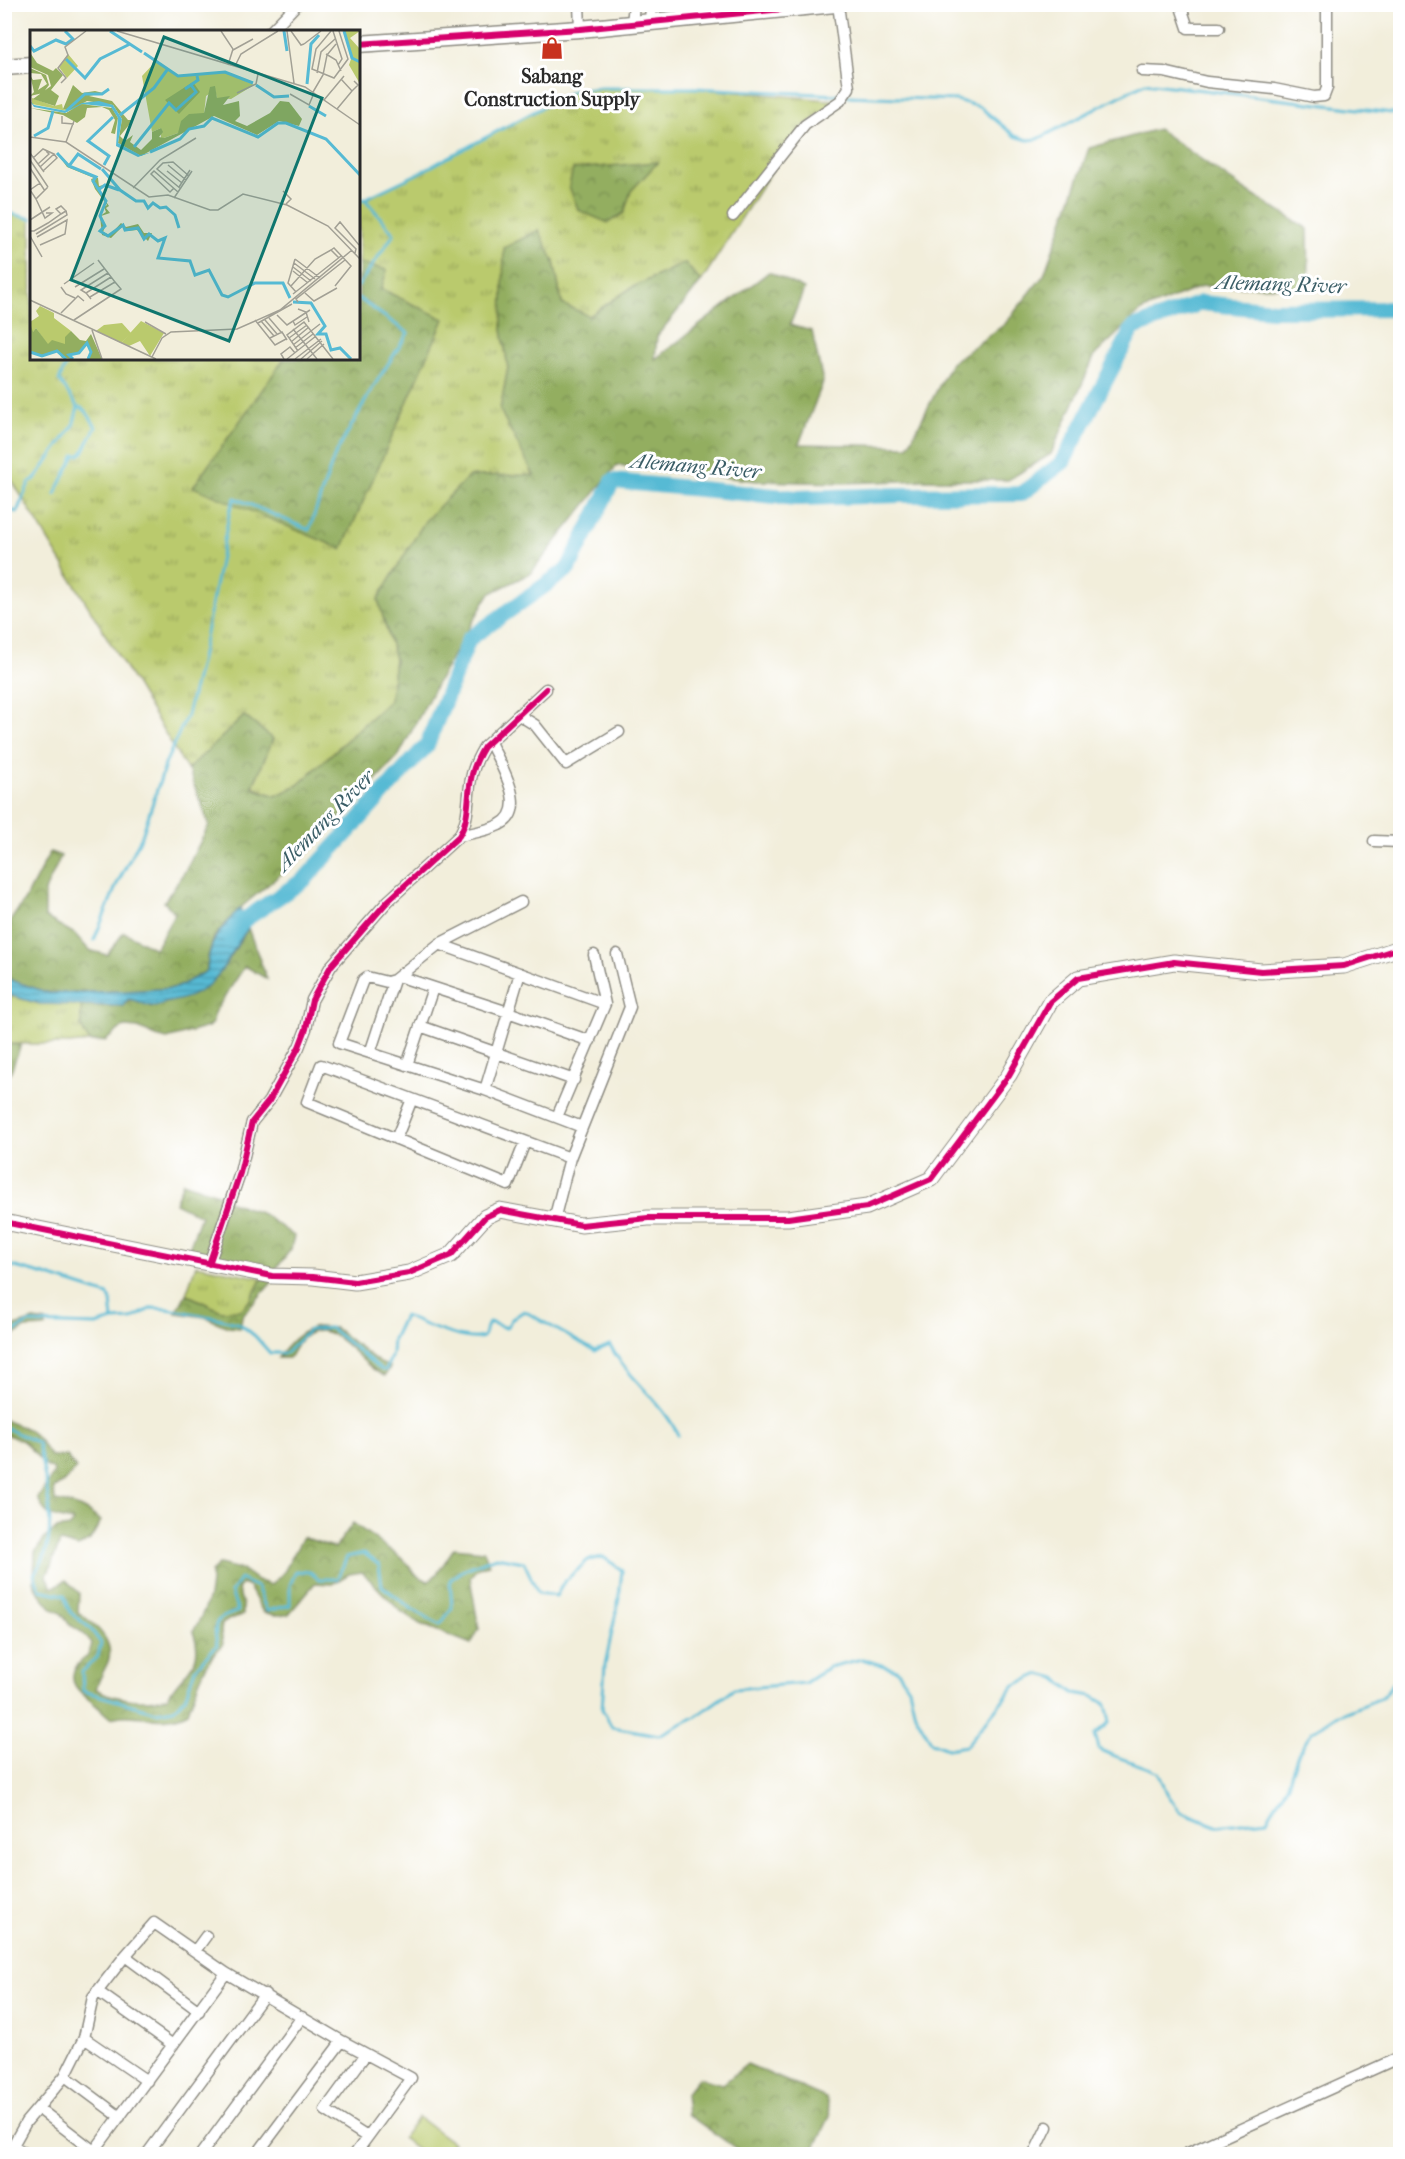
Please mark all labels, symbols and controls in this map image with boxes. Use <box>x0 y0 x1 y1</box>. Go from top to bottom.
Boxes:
inset map <box>30 30 360 360</box>
shop icon: Sabang Construction Supply <box>539 35 565 61</box>
place label: Sabang Construction Supply <box>464 65 641 111</box>
water label: Alemang River <box>1212 270 1348 298</box>
water label: Alemang River <box>627 448 764 484</box>
water label: Alemang River <box>269 764 380 877</box>

